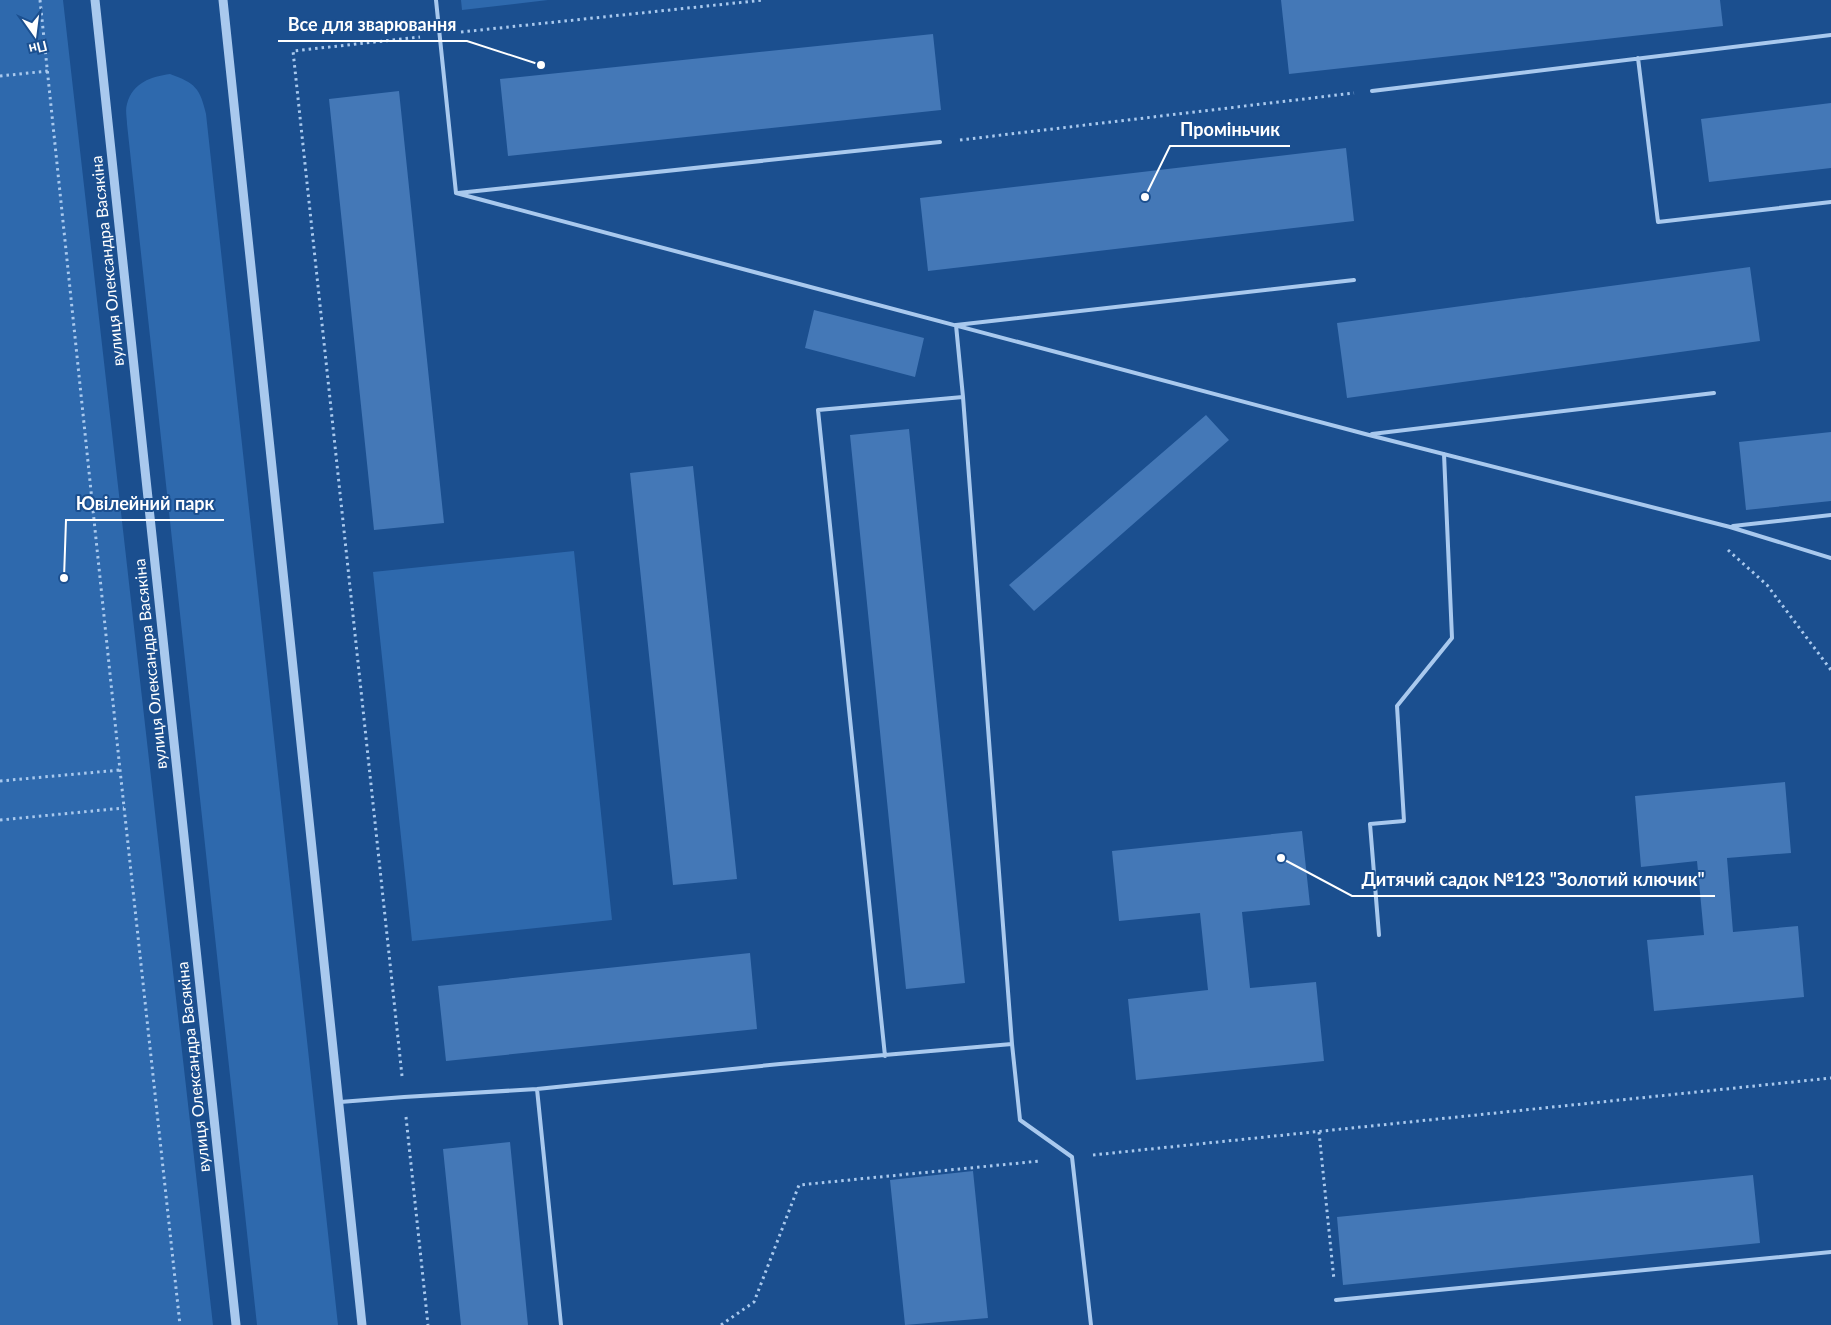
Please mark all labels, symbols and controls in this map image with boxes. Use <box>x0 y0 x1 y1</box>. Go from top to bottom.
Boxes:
callout: Все для зварювання <box>278 8 467 41</box>
north arrow <box>10 10 60 60</box>
text: Все для зварювання <box>288 13 456 35</box>
text: Пн <box>27 38 49 59</box>
callout: Проміньчик <box>1170 113 1290 146</box>
text: Проміньчик <box>1180 118 1280 140</box>
street label: вулиця Олександра Васякіна <box>86 155 127 367</box>
callout: Ювілейний парк <box>66 487 224 520</box>
text: Ювілейний парк <box>76 492 214 514</box>
street label: вулиця Олександра Васякіна <box>129 558 170 770</box>
callout: Дитячий садок №123 "Золотий ключик" <box>1352 863 1715 896</box>
text: Дитячий садок №123 "Золотий ключик" <box>1361 868 1705 890</box>
street label: вулиця Олександра Васякіна <box>172 961 213 1173</box>

